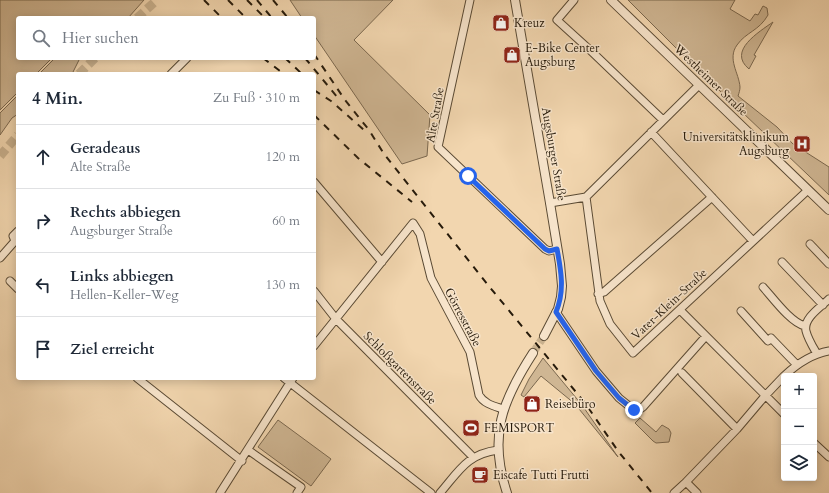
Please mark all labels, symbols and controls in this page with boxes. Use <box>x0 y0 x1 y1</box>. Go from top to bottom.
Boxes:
shop icon: Kreuz <box>491 13 511 33</box>
place label: Kreuz <box>514 15 545 31</box>
search box <box>16 16 316 60</box>
icon: search <box>30 27 52 49</box>
text: Hier suchen <box>62 28 139 48</box>
place label: E-Bike Center Augsburg <box>525 40 600 70</box>
street label: Westheimer Straße <box>670 40 751 119</box>
shop icon: E-Bike Center Augsburg <box>502 45 522 65</box>
street label: Alte Straße <box>422 86 448 144</box>
text: 4 Min. <box>32 87 83 110</box>
text: Zu Fuß · 310 m <box>213 89 300 107</box>
street label: Augsburger Straße <box>538 106 570 202</box>
place label: Universitätsklinikum Augsburg <box>683 129 790 159</box>
hospital icon: Universitätsklinikum Augsburg <box>792 134 812 154</box>
text: Geradeaus <box>70 138 140 158</box>
icon: ahead <box>32 146 54 168</box>
text: 120 m <box>266 148 300 166</box>
text: Alte Straße <box>70 158 131 176</box>
route start <box>459 167 477 185</box>
text: Rechts abbiegen <box>70 202 181 222</box>
icon: right <box>32 210 54 232</box>
text: 60 m <box>272 212 300 230</box>
text: Augsburger Straße <box>70 222 173 240</box>
street label: Vater-Klein-Straße <box>628 265 710 343</box>
text: Links abbiegen <box>70 266 174 286</box>
icon: left <box>32 274 54 296</box>
text: 130 m <box>266 276 300 294</box>
street label: Görresstraße <box>441 285 485 349</box>
text: Hellen-Keller-Weg <box>70 286 179 304</box>
street label: Schloßgartenstraße <box>360 328 440 408</box>
icon: arrive <box>32 338 54 360</box>
text: Ziel erreicht <box>70 339 154 359</box>
map controls <box>781 373 817 481</box>
button: + <box>781 373 817 409</box>
shop icon: Reisebüro <box>522 394 542 414</box>
place label: Reisebüro <box>545 396 596 412</box>
route end <box>625 401 643 419</box>
button: − <box>781 409 817 445</box>
sports icon: FEMISPORT <box>461 418 481 438</box>
place label: FEMISPORT <box>484 420 554 436</box>
button: layers <box>781 445 817 481</box>
cafe icon: Eiscafe Tutti Frutti <box>470 465 490 485</box>
place label: Eiscafe Tutti Frutti <box>493 467 590 483</box>

